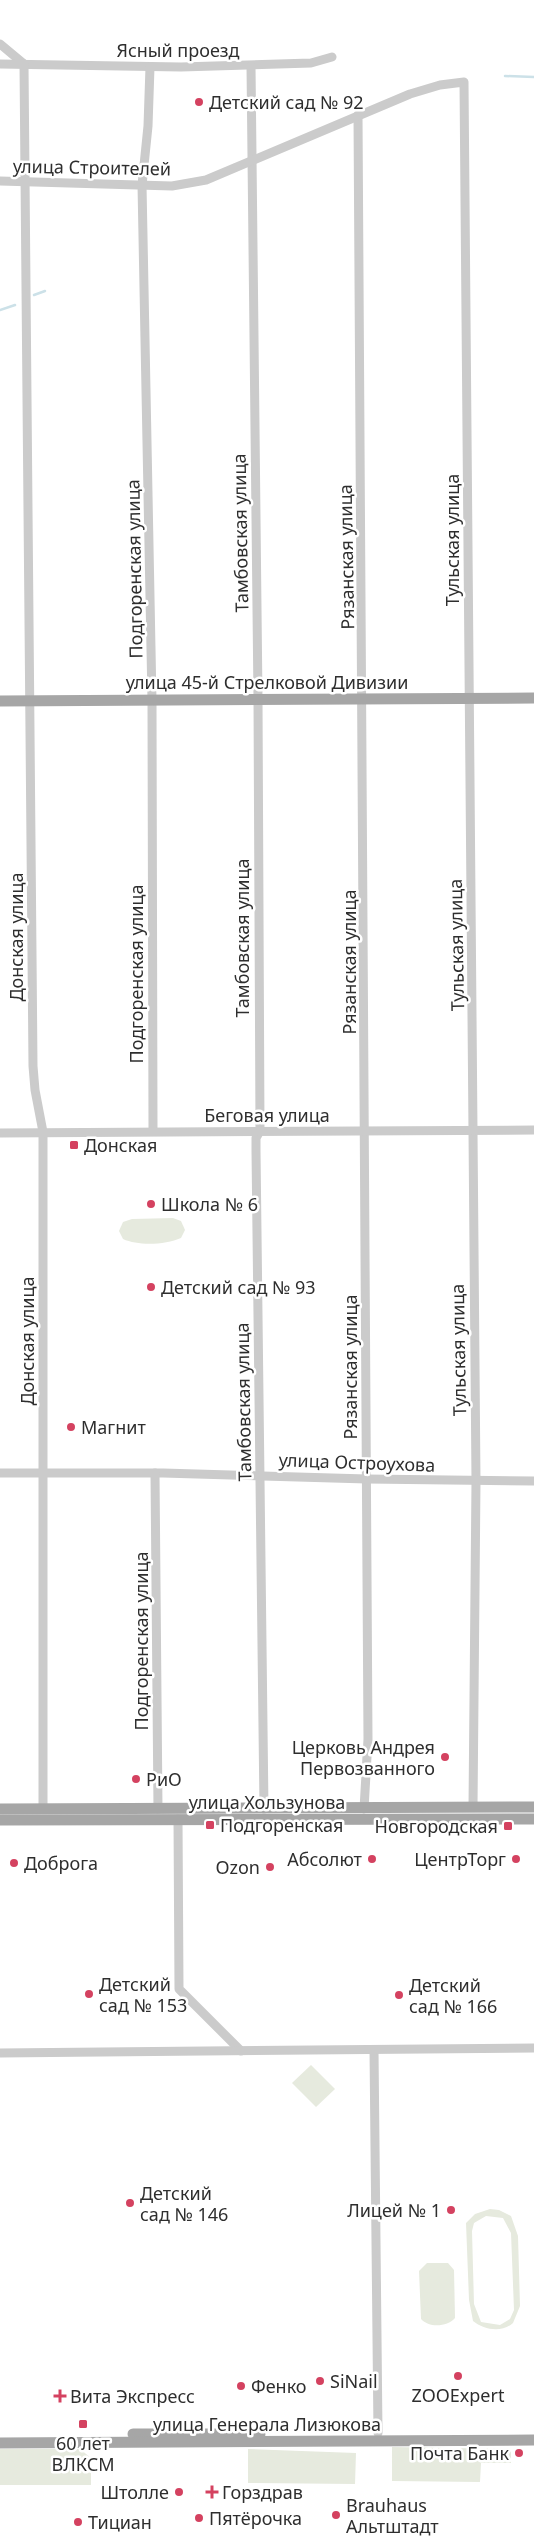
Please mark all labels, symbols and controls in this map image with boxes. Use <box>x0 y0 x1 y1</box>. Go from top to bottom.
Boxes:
street label: Ясный проезд <box>116 38 240 62</box>
place label: Детский сад № 92 <box>209 90 364 114</box>
marker: Детский сад № 92 <box>193 96 205 108</box>
street label: улица Строителей <box>13 154 171 180</box>
street label: Тамбовская улица <box>227 453 253 613</box>
street label: Тульская улица <box>440 474 464 606</box>
street label: Подгоренская улица <box>120 479 148 659</box>
street label: Рязанская улица <box>333 484 359 630</box>
street label: улица 45-й Стрелковой Дивизии <box>126 670 408 694</box>
street label: Тамбовская улица <box>230 859 254 1017</box>
street label: Донская улица <box>4 872 28 1002</box>
street label: Тульская улица <box>443 879 469 1011</box>
street label: Подгоренская улица <box>124 884 148 1064</box>
street label: Рязанская улица <box>337 889 361 1035</box>
street label: Беговая улица <box>204 1103 330 1127</box>
place label: Донская <box>84 1133 157 1157</box>
marker: Донская <box>68 1139 80 1151</box>
place label: Школа № 6 <box>161 1192 258 1216</box>
marker: Школа № 6 <box>145 1198 157 1210</box>
place label: Детский сад № 93 <box>161 1275 316 1299</box>
street label: Донская улица <box>15 1276 39 1406</box>
marker: Детский сад № 93 <box>145 1281 157 1293</box>
street label: Тульская улица <box>445 1284 471 1416</box>
street label: Рязанская улица <box>338 1294 362 1440</box>
street label: Тамбовская улица <box>230 1322 256 1482</box>
place label: Магнит <box>81 1415 146 1439</box>
marker: Магнит <box>65 1421 77 1433</box>
street label: улица Остроухова <box>278 1447 436 1477</box>
street label: Подгоренская улица <box>129 1551 153 1731</box>
place label: Церковь Андрея Первозванного <box>292 1735 435 1780</box>
marker: Церковь Андрея Первозванного <box>439 1751 451 1763</box>
place label: РиО <box>146 1767 182 1791</box>
marker: РиО <box>130 1773 142 1785</box>
street label: улица Хользунова <box>189 1790 345 1814</box>
place label: Подгоренская <box>220 1813 343 1837</box>
place label: Новгородская <box>375 1814 498 1838</box>
marker: Подгоренская <box>204 1819 216 1831</box>
marker: Новгородская <box>502 1820 514 1832</box>
place label: Абсолют <box>287 1847 363 1871</box>
place label: ЦентрТорг <box>414 1847 506 1871</box>
place label: Доброга <box>24 1851 98 1875</box>
marker: Абсолют <box>366 1853 378 1865</box>
marker: ЦентрТорг <box>510 1853 522 1865</box>
place label: Ozon <box>215 1855 260 1879</box>
marker: Доброга <box>8 1857 20 1869</box>
marker: Ozon <box>264 1861 276 1873</box>
place label: Детский сад № 153 <box>99 1972 187 2017</box>
place label: Детский сад № 166 <box>409 1973 497 2018</box>
marker: Детский сад № 153 <box>83 1988 95 2000</box>
marker: Детский сад № 166 <box>393 1989 405 2001</box>
place label: Детский сад № 146 <box>140 2181 228 2226</box>
marker: Детский сад № 146 <box>124 2197 136 2209</box>
place label: Лицей № 1 <box>347 2198 441 2222</box>
marker: Лицей № 1 <box>445 2204 457 2216</box>
place label: SiNail <box>330 2369 378 2393</box>
marker: ZOOExpert <box>452 2370 464 2382</box>
place label: Фенко <box>251 2374 307 2398</box>
marker: SiNail <box>314 2375 326 2387</box>
marker: Фенко <box>235 2380 247 2392</box>
place label: ZOOExpert <box>412 2383 505 2407</box>
place label: Вита Экспресс <box>70 2384 195 2408</box>
marker: Вита Экспресс <box>54 2390 66 2402</box>
street label: улица Генерала Лизюкова <box>153 2412 381 2436</box>
marker: 60 лет ВЛКСМ <box>77 2418 89 2430</box>
place label: 60 лет ВЛКСМ <box>52 2431 115 2476</box>
place label: Почта Банк <box>410 2441 509 2465</box>
marker: Почта Банк <box>513 2447 525 2459</box>
place label: Штолле <box>100 2480 169 2504</box>
place label: Горздрав <box>222 2480 303 2504</box>
marker: Штолле <box>173 2486 185 2498</box>
marker: Горздрав <box>206 2486 218 2498</box>
place label: Вrauhaus Альтштадт <box>346 2493 439 2538</box>
place label: Пятёрочка <box>209 2506 302 2530</box>
marker: Вrauhaus Альтштадт <box>330 2509 342 2521</box>
place label: Тициан <box>88 2510 152 2534</box>
marker: Пятёрочка <box>193 2512 205 2524</box>
marker: Тициан <box>72 2516 84 2528</box>

